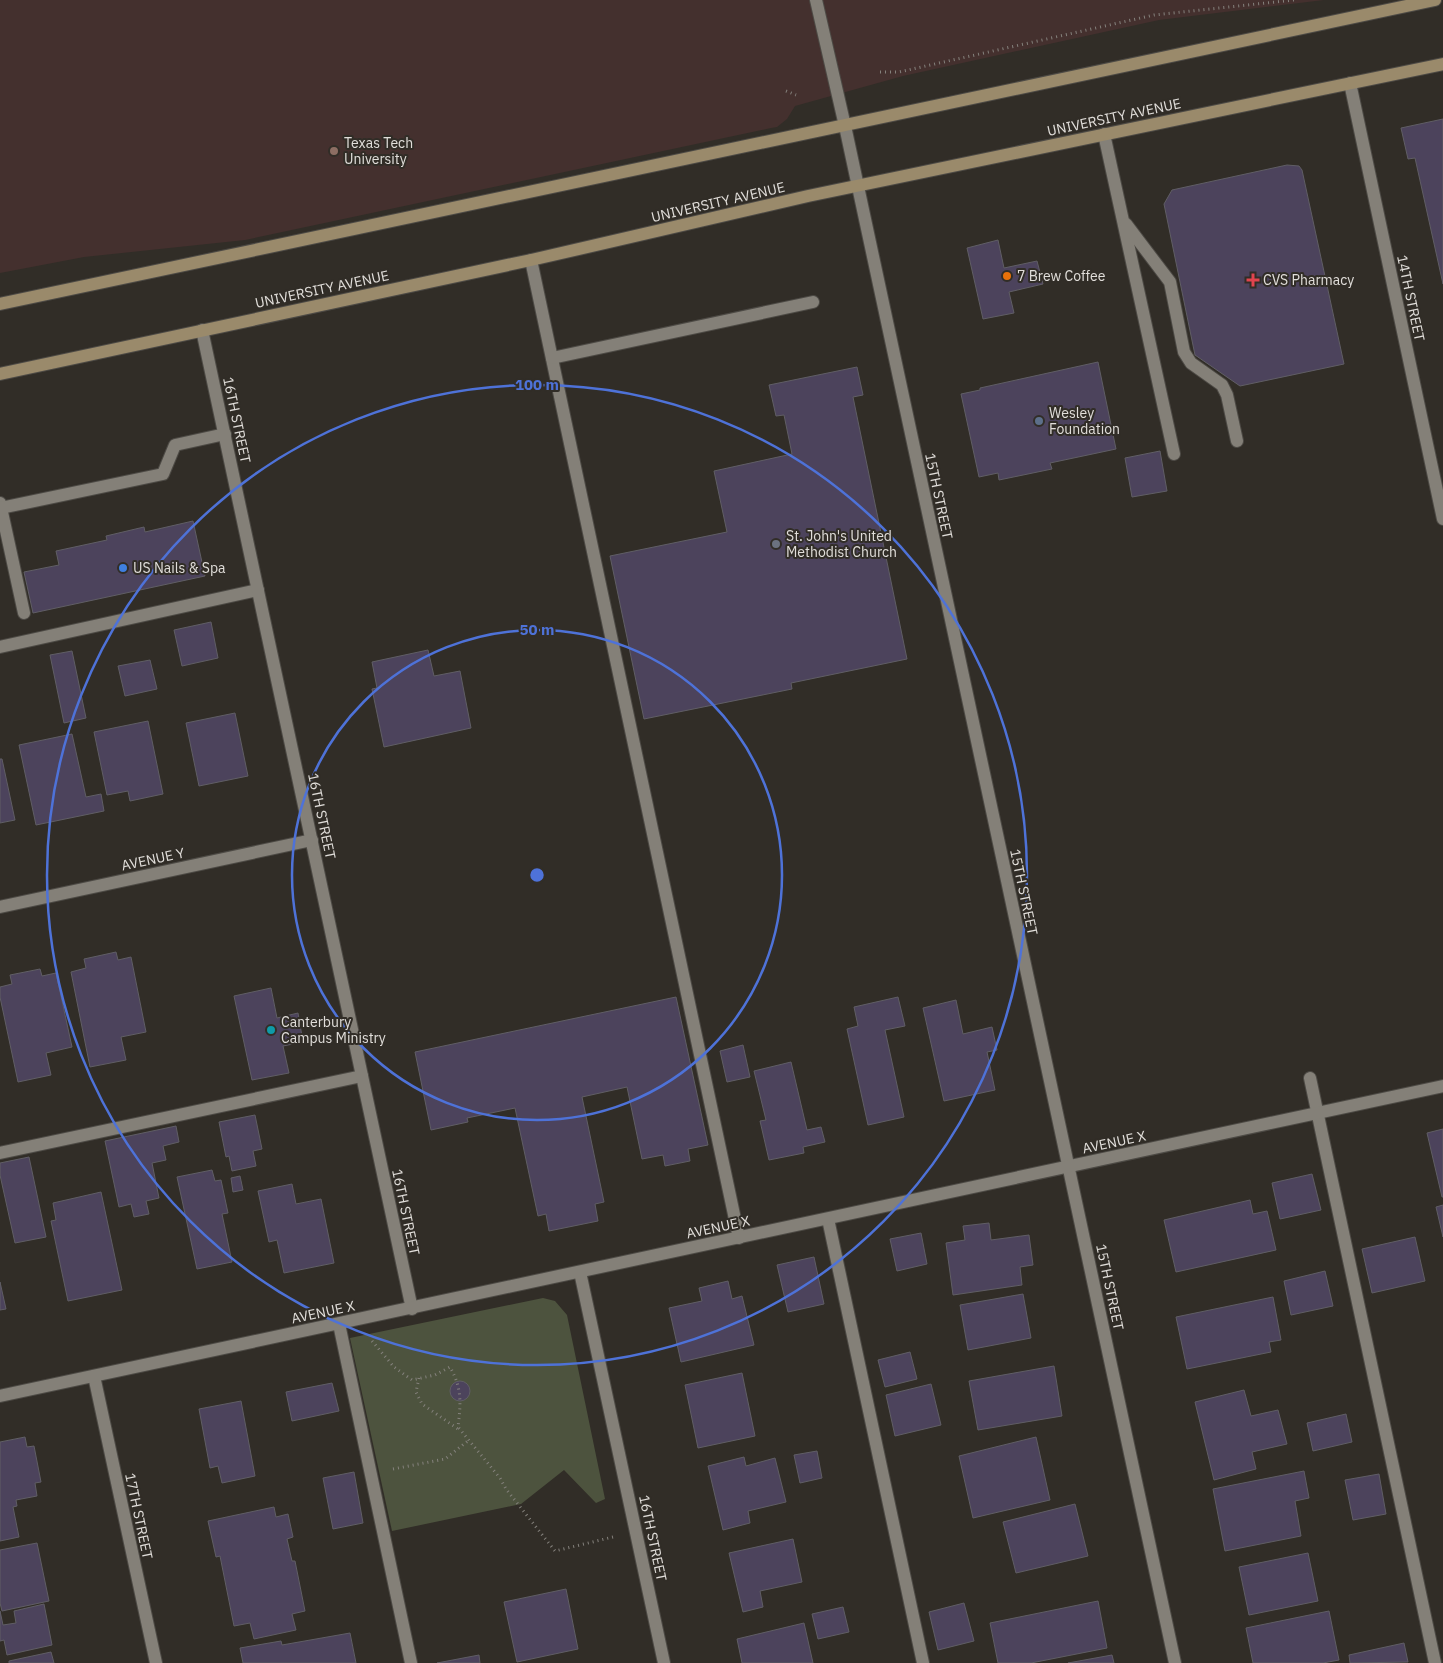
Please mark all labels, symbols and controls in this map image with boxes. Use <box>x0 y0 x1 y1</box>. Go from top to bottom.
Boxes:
street label: UNIVERSITY AVENUE <box>1045 94 1183 140</box>
place label: Texas Tech University <box>344 134 413 168</box>
marker: Texas Tech University <box>328 145 340 157</box>
street label: UNIVERSITY AVENUE <box>649 178 787 226</box>
street label: 14TH STREET <box>1393 253 1429 343</box>
street label: UNIVERSITY AVENUE <box>253 266 391 312</box>
place label: 7 Brew Coffee <box>1017 267 1106 285</box>
marker: 7 Brew Coffee <box>1001 270 1013 282</box>
place label: CVS Pharmacy <box>1263 271 1354 289</box>
marker: CVS Pharmacy <box>1247 274 1259 286</box>
street label: 16TH STREET <box>219 375 255 465</box>
text: 100 m <box>515 375 559 394</box>
place label: Wesley Foundation <box>1049 404 1120 438</box>
marker: Wesley Foundation <box>1033 415 1045 427</box>
street label: 15TH STREET <box>921 451 957 541</box>
place label: St. John's United Methodist Church <box>786 527 897 561</box>
marker: St. John's United Methodist Church <box>770 538 782 550</box>
place label: US Nails & Spa <box>133 559 226 577</box>
marker: US Nails & Spa <box>117 562 129 574</box>
text: 50 m <box>520 620 554 639</box>
street label: 16TH STREET <box>304 771 340 861</box>
street label: AVENUE Y <box>120 843 187 874</box>
street label: 15TH STREET <box>1006 847 1042 937</box>
centre of rings <box>528 866 546 884</box>
place label: Canterbury Campus Ministry <box>281 1013 386 1047</box>
marker: Canterbury Campus Ministry <box>265 1024 277 1036</box>
street label: AVENUE X <box>1081 1126 1148 1158</box>
street label: 16TH STREET <box>388 1167 424 1257</box>
street label: AVENUE X <box>685 1211 752 1243</box>
street label: 15TH STREET <box>1092 1242 1128 1332</box>
street label: AVENUE X <box>290 1296 357 1328</box>
street label: 17TH STREET <box>121 1471 157 1561</box>
street label: 16TH STREET <box>635 1493 671 1583</box>

